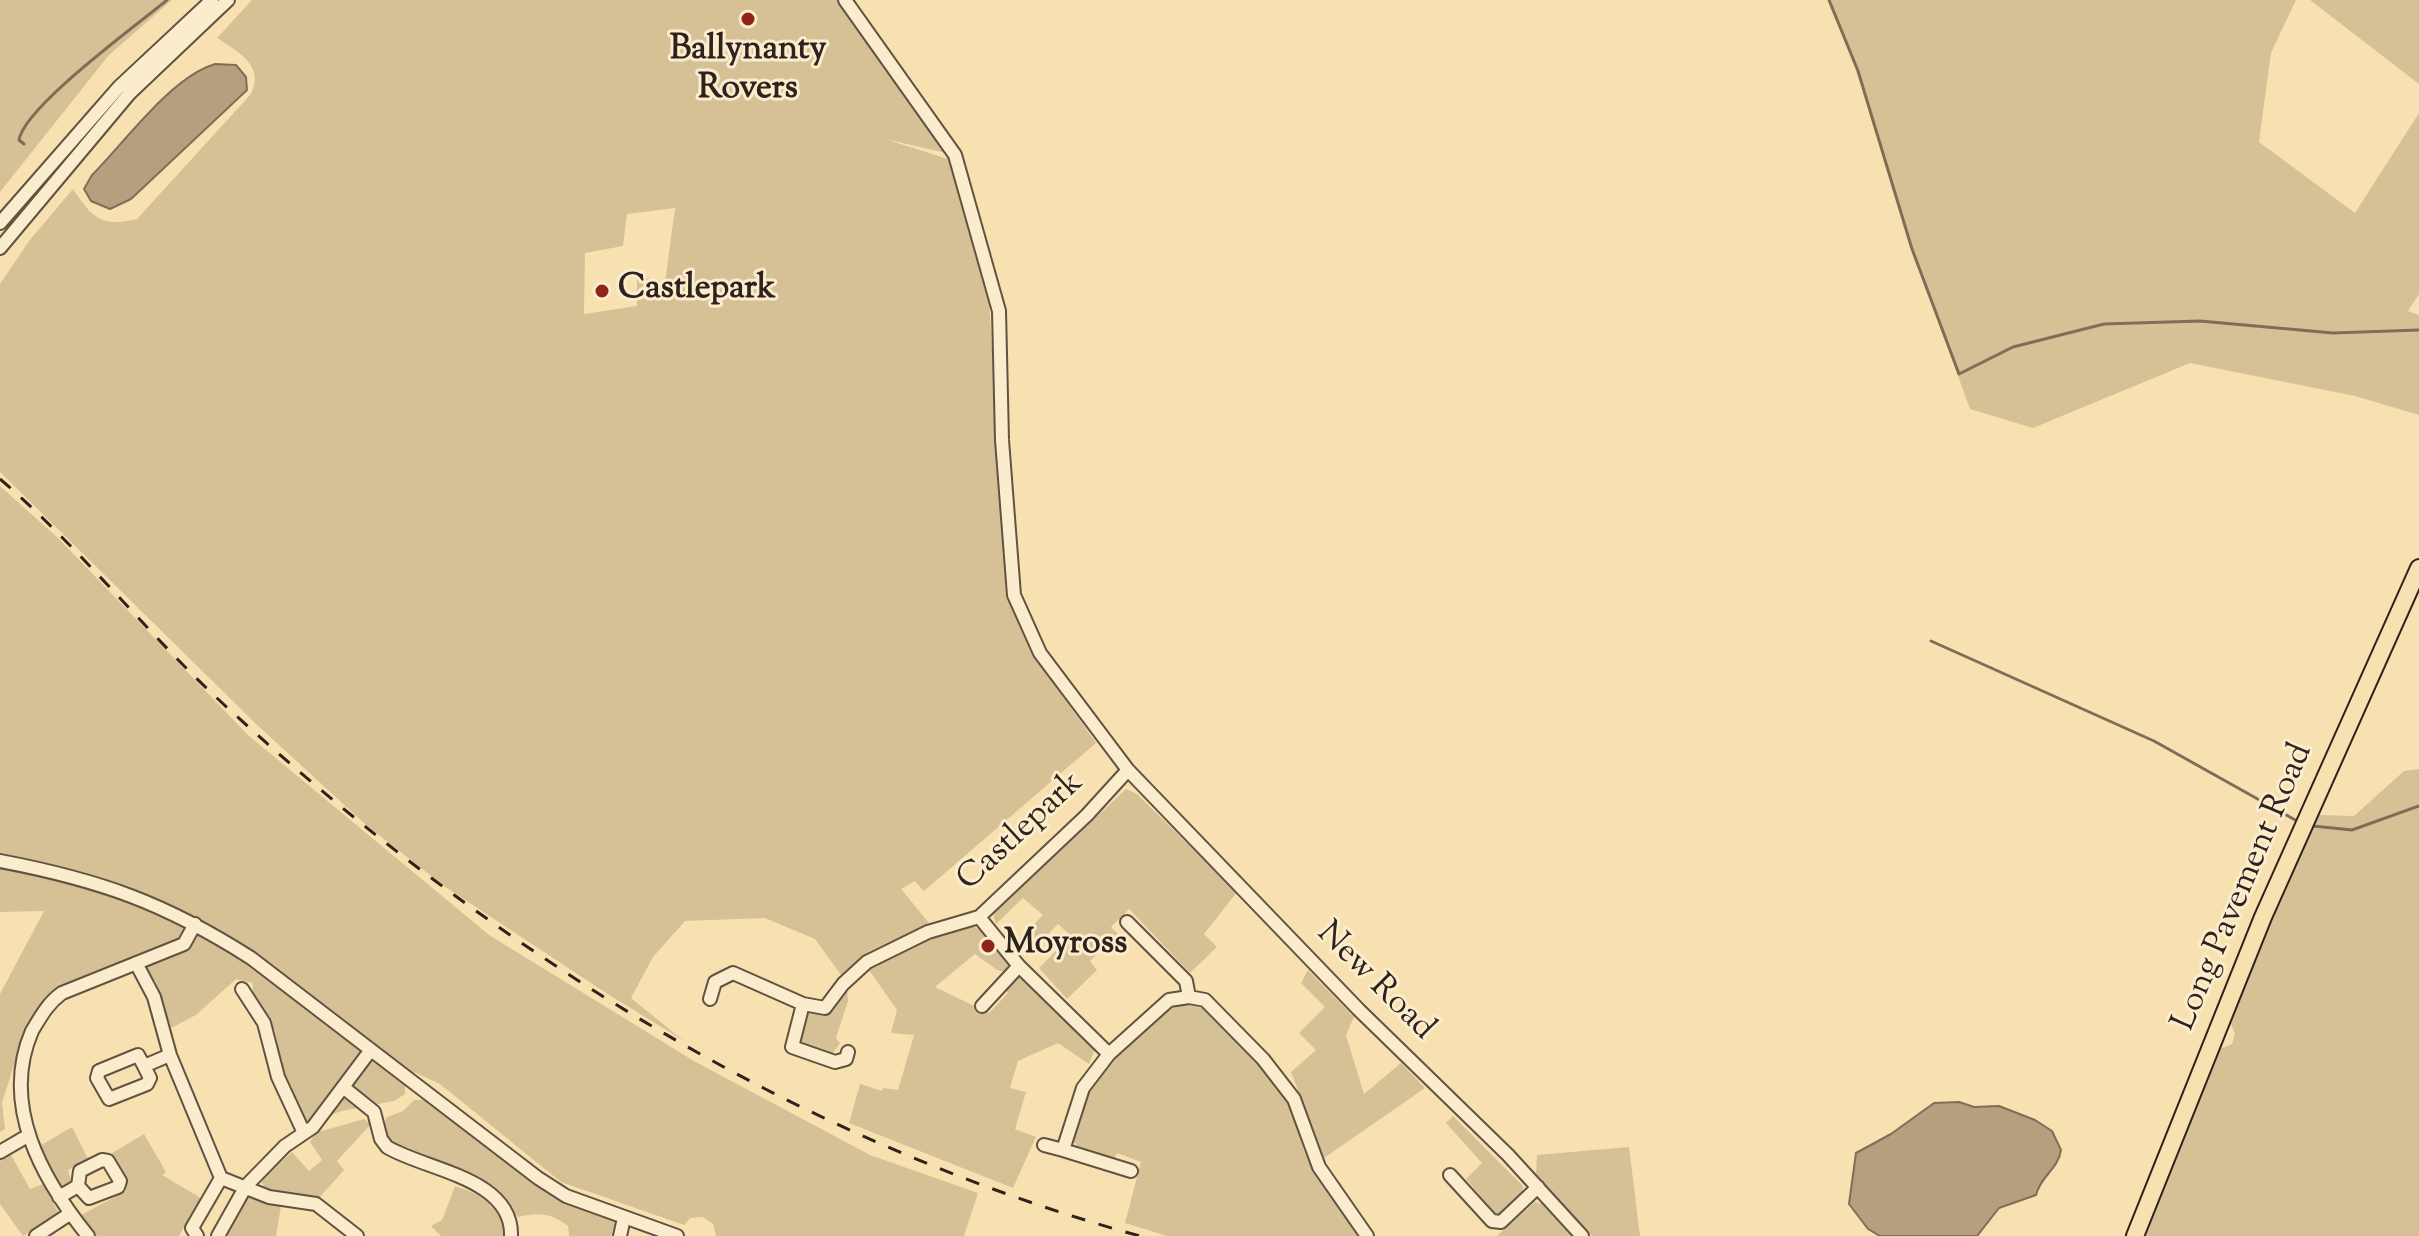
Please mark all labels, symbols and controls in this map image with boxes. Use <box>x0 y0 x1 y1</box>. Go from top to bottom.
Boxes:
marker: Ballynanty Rovers <box>739 10 757 28</box>
place label: Ballynanty Rovers <box>670 32 826 112</box>
place label: Castlepark <box>618 271 775 311</box>
marker: Castlepark <box>593 282 611 300</box>
street label: Long Pavement Road <box>2166 738 2324 1038</box>
street label: Castlepark <box>951 764 1093 902</box>
street label: New Road <box>1306 915 1442 1051</box>
place label: Moyross <box>1004 926 1127 966</box>
marker: Moyross <box>979 937 997 955</box>

